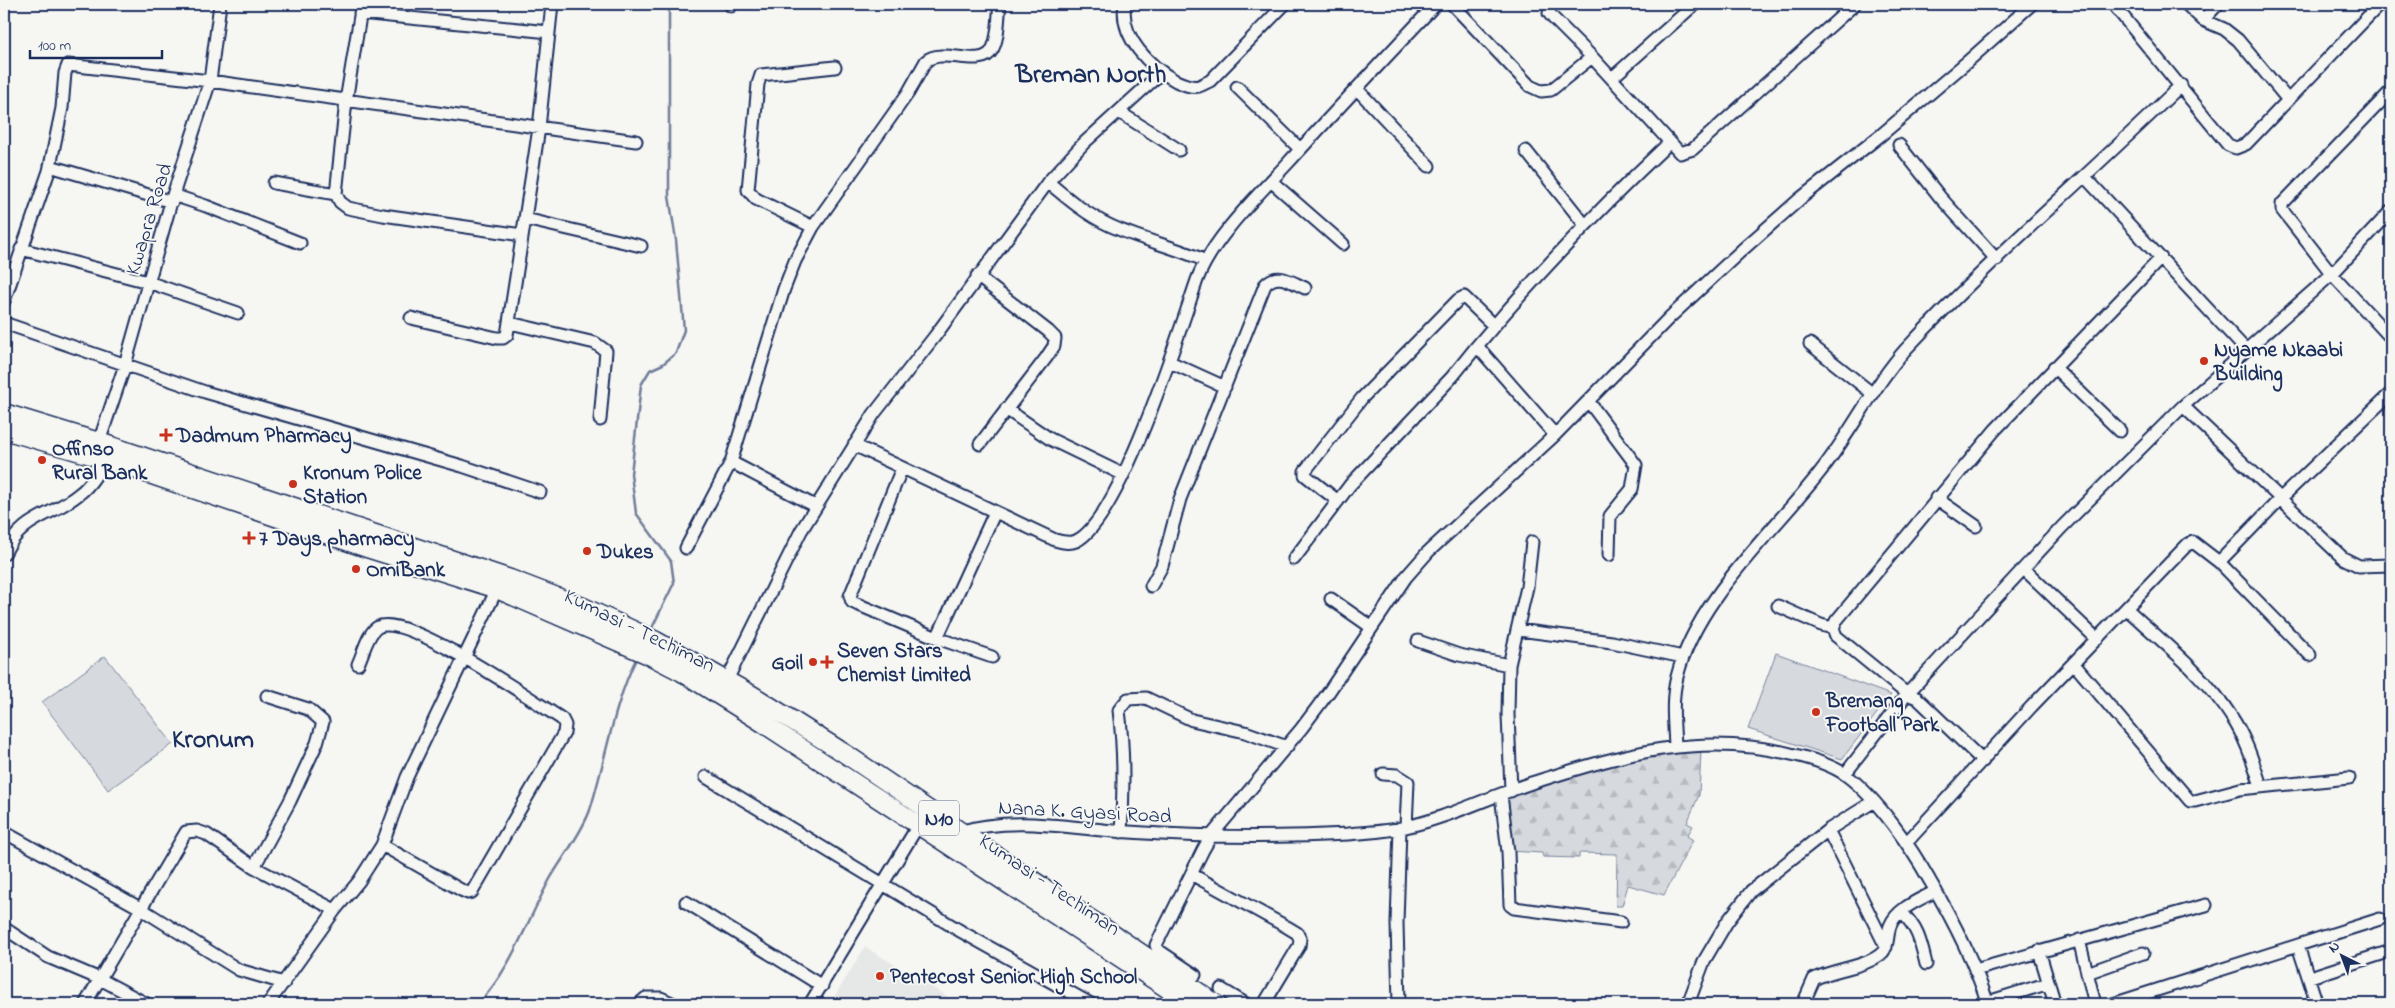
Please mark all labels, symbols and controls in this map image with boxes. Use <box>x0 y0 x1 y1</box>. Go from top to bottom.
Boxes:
scale bar <box>30 28 162 60</box>
text: 100 m <box>38 35 71 57</box>
district label: Breman North <box>1015 57 1166 95</box>
street label: Kwapra Road <box>119 160 181 279</box>
place label: Nyame Nkaabi Building <box>2213 336 2343 392</box>
marker: Nyame Nkaabi Building <box>2198 355 2210 367</box>
place label: Dadmum Pharmacy <box>175 422 352 454</box>
marker: Dadmum Pharmacy <box>160 429 172 441</box>
place label: Offinso Rural Bank <box>52 435 148 489</box>
marker: Offinso Rural Bank <box>36 454 48 466</box>
place label: Kronum Police Station <box>303 459 422 513</box>
marker: Kronum Police Station <box>287 478 299 490</box>
place label: 7 Days pharmacy <box>259 525 415 557</box>
marker: 7 Days pharmacy <box>243 532 255 544</box>
place label: Dukes <box>596 538 654 568</box>
marker: Dukes <box>581 545 593 557</box>
place label: OmiBank <box>366 556 446 586</box>
marker: OmiBank <box>350 563 362 575</box>
street label: Kumasi - Techiman <box>558 582 720 681</box>
place label: Seven Stars Chemist Limited <box>837 637 971 691</box>
place label: Goil <box>772 649 803 679</box>
marker: Goil <box>807 656 819 668</box>
marker: Seven Stars Chemist Limited <box>821 656 833 668</box>
place label: Bremang Football Park <box>1825 687 1940 741</box>
marker: Bremang Football Park <box>1810 706 1822 718</box>
district label: Kronum <box>172 722 254 760</box>
street label: Nana K. Gyasi Road <box>997 793 1173 835</box>
road number: N10 <box>919 800 959 836</box>
street label: Kumasi - Techiman <box>972 827 1126 944</box>
north arrow <box>2318 930 2368 980</box>
text: N <box>2324 936 2345 958</box>
place label: Pentecost Senior High School <box>890 963 1138 995</box>
marker: Pentecost Senior High School <box>874 970 886 982</box>

